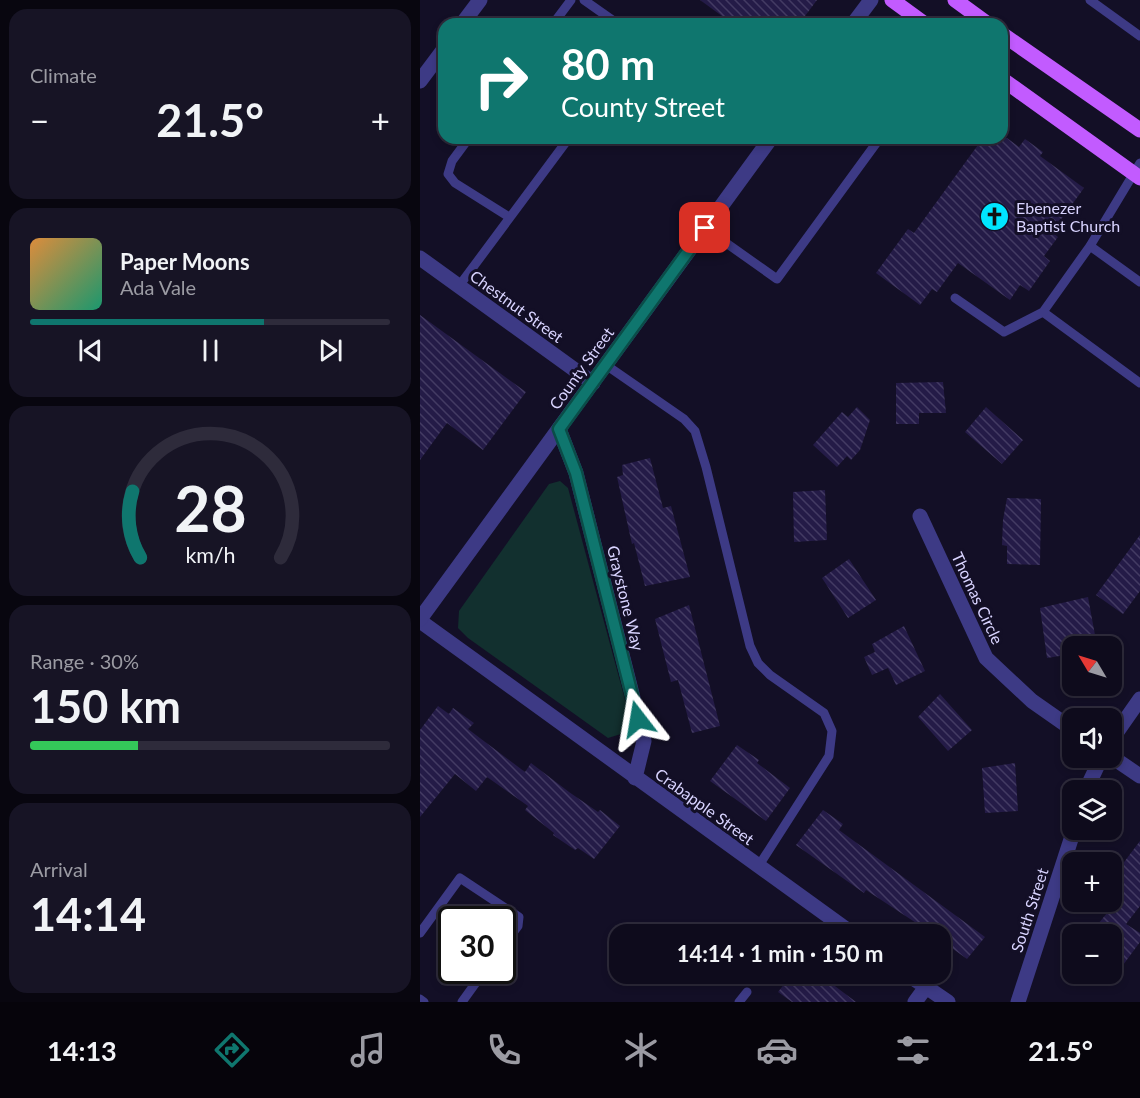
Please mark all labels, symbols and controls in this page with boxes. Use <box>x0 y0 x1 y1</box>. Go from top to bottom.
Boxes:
text: 80 m <box>561 39 655 89</box>
icon: right <box>462 42 540 120</box>
text: Climate <box>30 63 97 87</box>
text: County Street <box>561 90 725 123</box>
text: 21.5° <box>156 93 264 147</box>
text: − <box>30 100 49 140</box>
text: + <box>371 100 390 140</box>
place label: Ebenezer Baptist Church <box>1016 198 1120 235</box>
church icon: Ebenezer Baptist Church <box>979 200 1011 232</box>
pin <box>679 202 730 253</box>
icon: arrive <box>688 211 721 244</box>
text: Paper Moons <box>120 248 250 275</box>
street label: Chestnut Street <box>467 266 568 346</box>
text: Ada Vale <box>120 275 196 299</box>
street label: County Street <box>545 323 617 413</box>
icon: previous <box>74 334 107 367</box>
icon: pause <box>194 334 227 367</box>
icon: next <box>314 334 347 367</box>
text: 28 <box>174 470 246 545</box>
text: km/h <box>185 542 235 568</box>
street label: Graystone Way <box>604 543 648 653</box>
street label: Thomas Circle <box>948 549 1008 647</box>
north arrow <box>1062 636 1122 696</box>
map controls <box>1062 636 1122 984</box>
text: Range · 30% <box>30 649 139 673</box>
text: 150 km <box>30 679 181 733</box>
position arrow <box>606 687 670 751</box>
button: sound <box>1062 708 1122 768</box>
street label: Crabapple Street <box>652 764 758 848</box>
button: layers <box>1062 780 1122 840</box>
button: + <box>1062 852 1122 912</box>
text: Arrival <box>30 857 88 881</box>
street label: South Street <box>1006 865 1052 955</box>
text: 14:14 <box>30 887 146 941</box>
speed limit sign: 30 <box>438 906 516 984</box>
button: − <box>1062 924 1122 984</box>
text: 14:14 · 1 min · 150 m <box>677 940 883 967</box>
icon: directions <box>211 1029 253 1071</box>
icon: music <box>347 1029 389 1071</box>
icon: phone <box>483 1029 525 1071</box>
icon: climate <box>620 1029 662 1071</box>
icon: car <box>756 1029 798 1071</box>
icon: filters <box>892 1029 934 1071</box>
text: 14:13 <box>47 1034 117 1067</box>
text: 21.5° <box>1028 1034 1093 1067</box>

